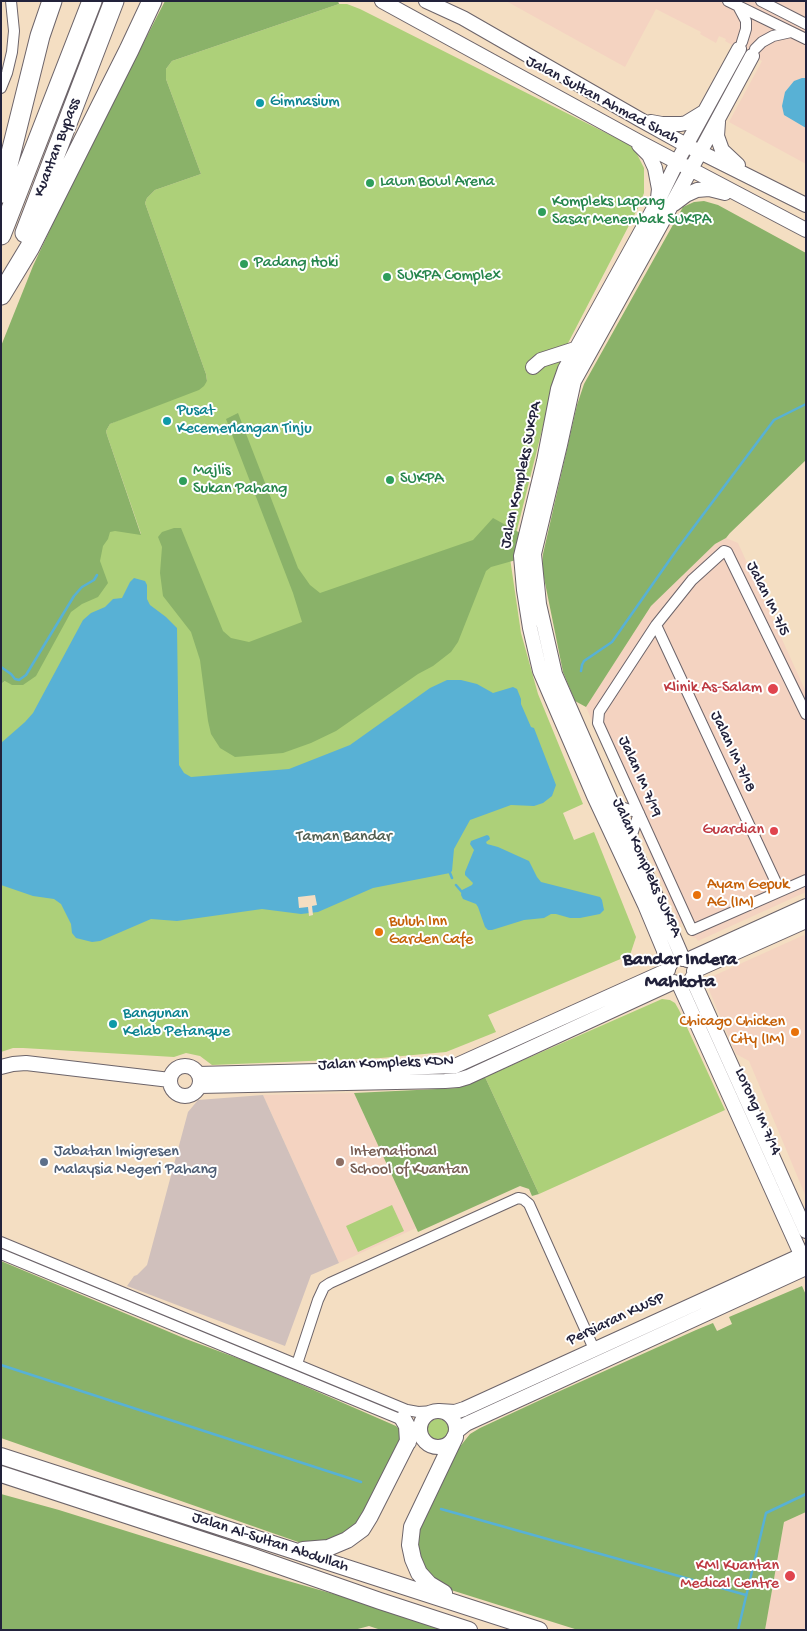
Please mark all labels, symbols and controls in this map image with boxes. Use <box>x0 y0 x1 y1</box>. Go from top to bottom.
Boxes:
street label: Jalan Sultan Ahmad Shah <box>522 52 682 150</box>
place label: Gimnasium <box>270 93 340 113</box>
street label: Kuantan Bypass <box>30 96 86 200</box>
marker: Gimnasium <box>254 97 266 109</box>
place label: Lawn Bowl Arena <box>380 173 495 193</box>
marker: Lawn Bowl Arena <box>364 177 376 189</box>
place label: Kompleks Lapang Sasar Menembak SUKPA <box>552 193 711 231</box>
marker: Kompleks Lapang Sasar Menembak SUKPA <box>536 206 548 218</box>
place label: Padang Hoki <box>254 254 338 274</box>
marker: Padang Hoki <box>238 258 250 270</box>
place label: SUKPA Complex <box>397 267 501 287</box>
marker: SUKPA Complex <box>381 271 393 283</box>
street label: Jalan Kompleks SUKPA <box>497 400 547 550</box>
place label: Pusat Kecemerlangan Tinju <box>177 402 312 440</box>
marker: Pusat Kecemerlangan Tinju <box>161 415 173 427</box>
place label: Majlis Sukan Pahang <box>193 462 287 500</box>
place label: SUKPA <box>400 470 444 490</box>
marker: SUKPA <box>384 474 396 486</box>
marker: Majlis Sukan Pahang <box>177 475 189 487</box>
street label: Jalan IM 7/5 <box>741 559 793 639</box>
place label: Klinik As-Salam <box>664 679 762 699</box>
marker: Klinik As-Salam <box>766 682 780 696</box>
street label: Jalan IM 7/18 <box>705 708 759 796</box>
street label: Jalan IM 7/19 <box>613 734 665 820</box>
street label: Jalan Kompleks SUKPA <box>607 796 685 940</box>
place label: Guardian <box>703 821 764 841</box>
marker: Guardian <box>768 825 780 837</box>
park label: Taman Bandar <box>296 828 392 848</box>
place label: Ayam Gepuk AG (IM) <box>707 876 789 914</box>
marker: Ayam Gepuk AG (IM) <box>691 889 703 901</box>
place label: Buluh Inn Garden Cafe <box>389 913 473 951</box>
marker: Buluh Inn Garden Cafe <box>373 926 385 938</box>
district label: Bandar Indera Mahkota <box>623 950 737 994</box>
place label: Bangunan Kelab Petanque <box>123 1005 230 1043</box>
place label: Chicago Chicken City (IM) <box>680 1013 785 1051</box>
marker: Bangunan Kelab Petanque <box>107 1018 119 1030</box>
marker: Chicago Chicken City (IM) <box>789 1026 801 1038</box>
street label: Jalan Kompleks KDN <box>318 1052 454 1076</box>
street label: Lorong IM 7/14 <box>729 1065 785 1159</box>
place label: Jabatan Imigresen Malaysia Negeri Pahang <box>54 1143 217 1181</box>
place label: International School of Kuantan <box>350 1143 468 1181</box>
marker: Jabatan Imigresen Malaysia Negeri Pahang <box>38 1156 50 1168</box>
marker: International School of Kuantan <box>334 1156 346 1168</box>
street label: Persiaran KWSP <box>564 1289 668 1351</box>
street label: Jalan Al-Sultan Abdullah <box>189 1509 351 1577</box>
place label: KMI Kuantan Medical Centre <box>680 1557 779 1595</box>
marker: KMI Kuantan Medical Centre <box>783 1569 797 1583</box>

